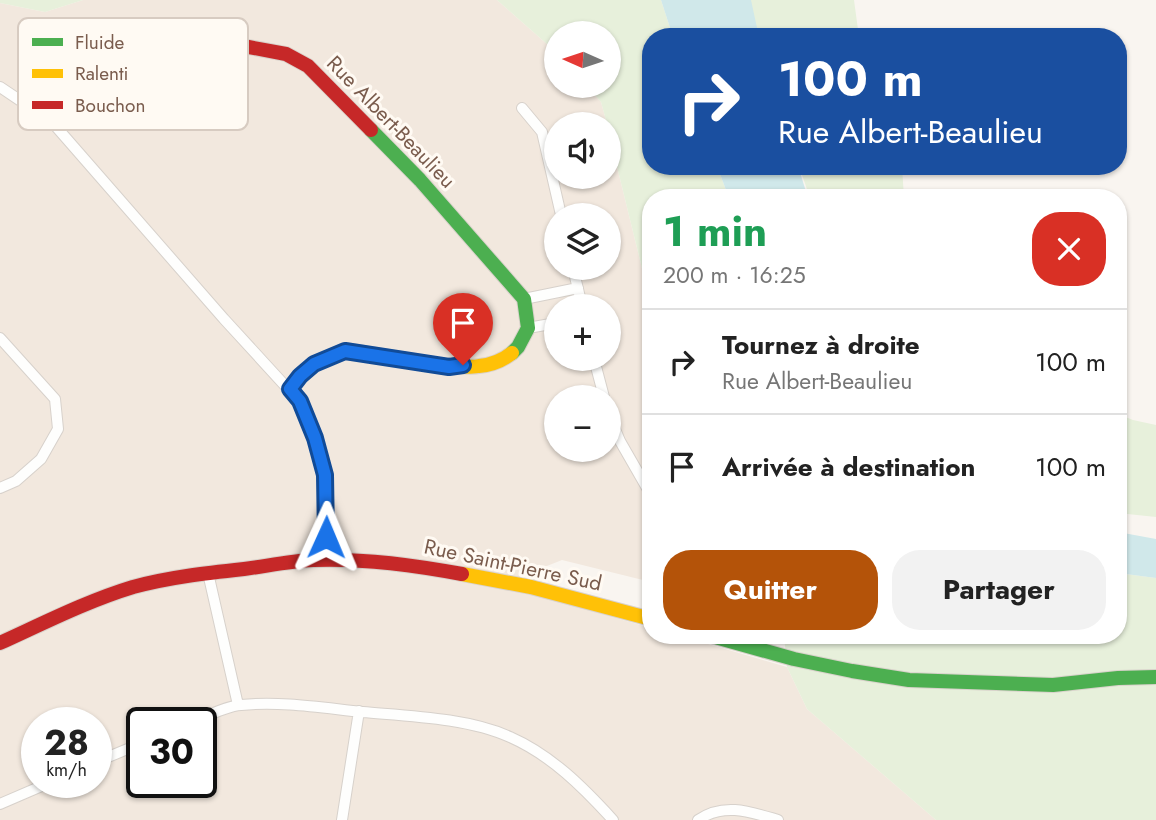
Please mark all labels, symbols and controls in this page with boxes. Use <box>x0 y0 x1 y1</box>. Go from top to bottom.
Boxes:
legend <box>18 18 248 130</box>
north arrow <box>544 21 621 98</box>
map controls <box>544 21 621 462</box>
text: Fluide <box>75 29 125 56</box>
text: 100 m <box>778 44 923 114</box>
street label: Rue Albert-Beaulieu <box>320 49 462 195</box>
icon: right <box>663 56 754 147</box>
text: Ralenti <box>75 60 128 87</box>
text: Bouchon <box>75 92 145 119</box>
text: Rue Albert-Beaulieu <box>778 109 1043 155</box>
button: sound <box>544 112 621 189</box>
text: 1 min <box>663 201 767 262</box>
button: layers <box>544 203 621 280</box>
button: close <box>1032 212 1106 286</box>
text: 200 m · 16:25 <box>663 258 806 292</box>
pin <box>433 293 493 365</box>
button: + <box>544 294 621 371</box>
icon: arrive <box>444 304 482 342</box>
text: Tournez à droite <box>722 326 920 364</box>
icon: right <box>663 343 701 381</box>
text: 100 m <box>1035 343 1106 381</box>
text: Rue Albert-Beaulieu <box>722 364 912 398</box>
button: − <box>544 385 621 462</box>
icon: arrive <box>663 448 701 486</box>
text: Arrivée à destination <box>722 448 975 486</box>
text: 100 m <box>1035 448 1106 486</box>
position arrow <box>289 500 363 574</box>
street label: Rue Saint-Pierre Sud <box>421 532 605 598</box>
button: Quitter <box>663 550 878 630</box>
button: Partager <box>892 550 1106 630</box>
speed limit sign: 30 <box>126 707 217 798</box>
text: 28 <box>44 718 89 768</box>
text: km/h <box>46 757 87 783</box>

